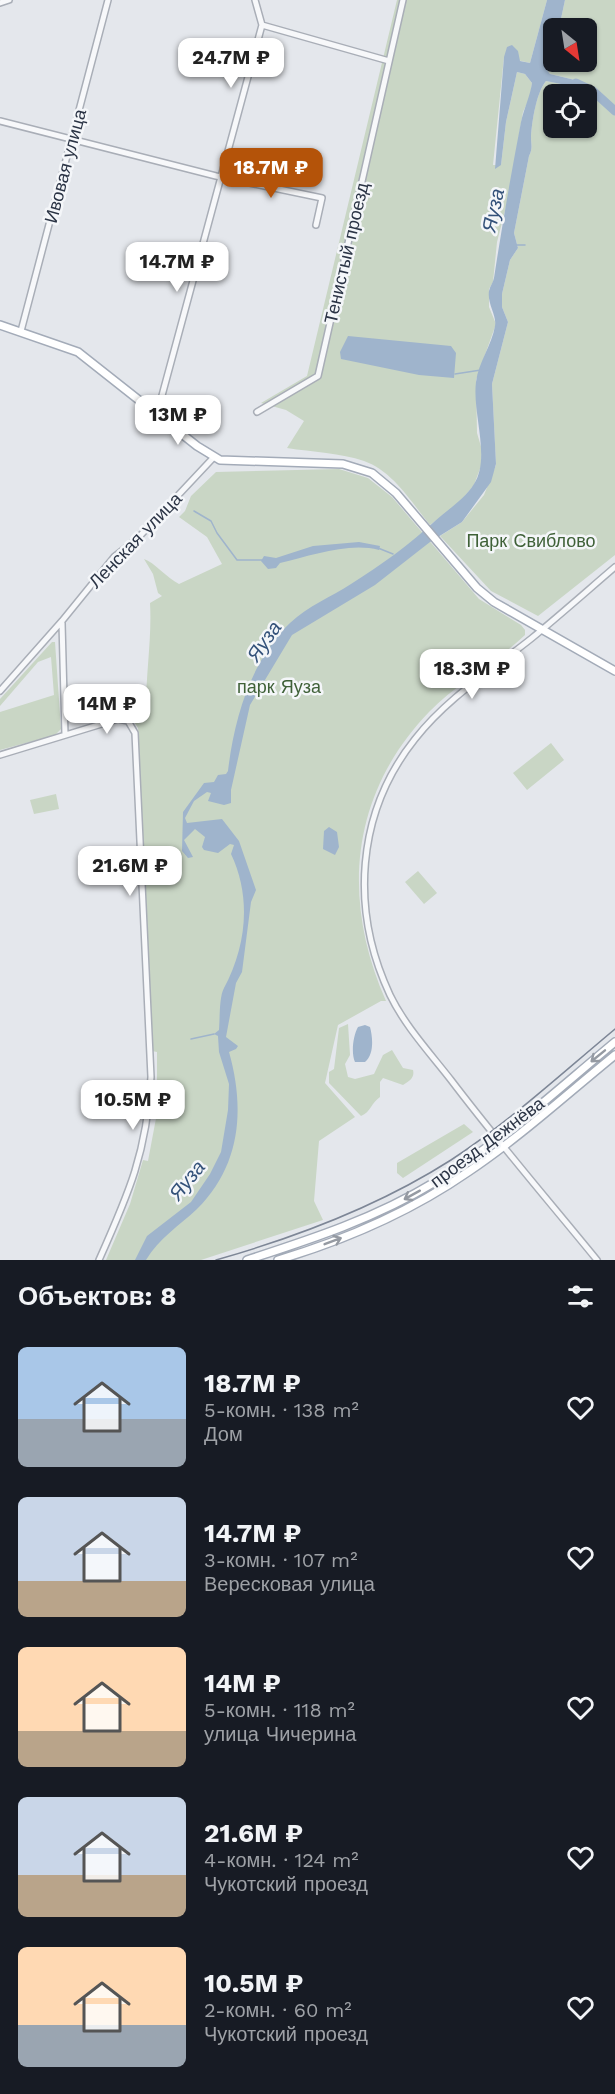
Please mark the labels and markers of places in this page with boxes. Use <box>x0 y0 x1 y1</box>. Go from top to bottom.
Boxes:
pin: 24.7M ₽ <box>176 38 286 89</box>
pin: 18.7M ₽ <box>216 148 326 199</box>
pin: 14.7M ₽ <box>122 242 232 293</box>
pin: 13M ₽ <box>136 395 220 446</box>
pin: 18.3M ₽ <box>417 649 527 700</box>
pin: 14M ₽ <box>65 684 149 735</box>
pin: 21.6M ₽ <box>75 846 185 897</box>
pin: 10.5M ₽ <box>78 1080 188 1131</box>

